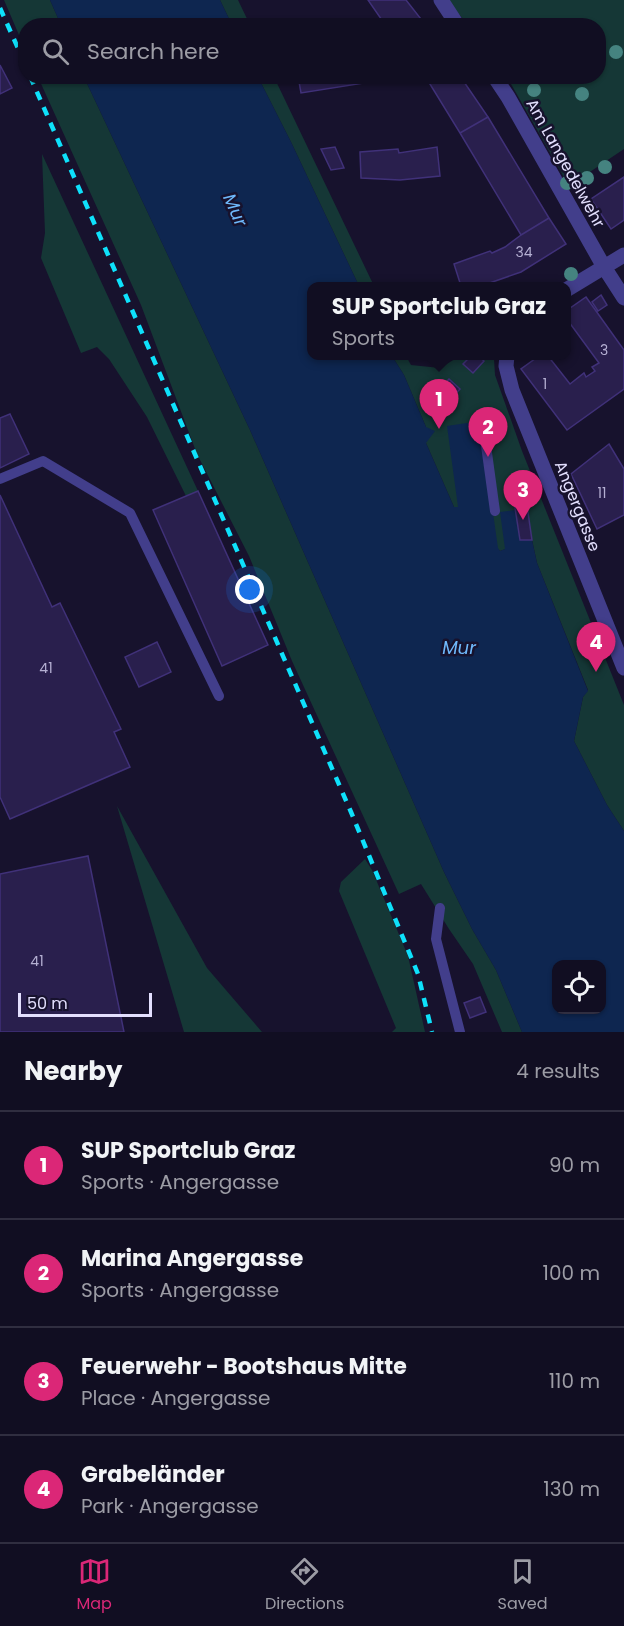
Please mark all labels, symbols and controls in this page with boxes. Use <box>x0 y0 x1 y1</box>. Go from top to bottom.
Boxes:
search box <box>18 18 606 84</box>
icon: search <box>39 35 72 68</box>
text: Search here <box>87 36 220 67</box>
street label: Am Langedelwehr <box>521 95 611 232</box>
water label: Mur <box>217 189 254 231</box>
house number: 34 <box>515 242 533 262</box>
popup <box>307 282 571 360</box>
text: SUP Sportclub Graz <box>332 291 546 322</box>
text: Sports <box>332 324 395 352</box>
house number: 3 <box>600 340 608 360</box>
house number: 1 <box>543 374 547 394</box>
pin: 1 <box>420 380 458 429</box>
pin: 2 <box>468 408 508 457</box>
street label: Angergasse <box>549 457 606 555</box>
pin: 3 <box>504 470 542 520</box>
house number: 11 <box>598 483 606 503</box>
your location <box>235 575 264 604</box>
pin: 4 <box>576 622 616 672</box>
water label: Mur <box>442 635 477 660</box>
house number: 41 <box>39 658 53 678</box>
house number: 41 <box>30 951 44 971</box>
map controls <box>552 960 606 1014</box>
button: locate <box>552 960 606 1014</box>
scale bar <box>18 990 152 1018</box>
text: 50 m <box>27 992 68 1015</box>
text: Nearby <box>24 1053 122 1089</box>
text: 4 results <box>516 1057 600 1085</box>
text: SUP Sportclub Graz <box>81 1135 296 1166</box>
text: 1 <box>40 1151 47 1179</box>
text: 90 m <box>549 1151 600 1179</box>
text: Sports · Angergasse <box>81 1168 279 1196</box>
text: Marina Angergasse <box>81 1243 303 1274</box>
text: 2 <box>38 1259 49 1287</box>
text: 100 m <box>543 1259 600 1287</box>
text: Sports · Angergasse <box>81 1276 279 1304</box>
text: Feuerwehr - Bootshaus Mitte <box>81 1351 407 1382</box>
text: 3 <box>37 1367 50 1395</box>
text: 110 m <box>549 1367 600 1395</box>
text: Place · Angergasse <box>81 1384 270 1412</box>
text: Grabeländer <box>81 1459 225 1490</box>
text: 4 <box>37 1475 50 1503</box>
text: 130 m <box>543 1475 600 1503</box>
text: Park · Angergasse <box>81 1492 259 1520</box>
tab: Map <box>77 1555 112 1616</box>
tab: Directions <box>265 1555 344 1616</box>
tab: Saved <box>498 1555 547 1616</box>

